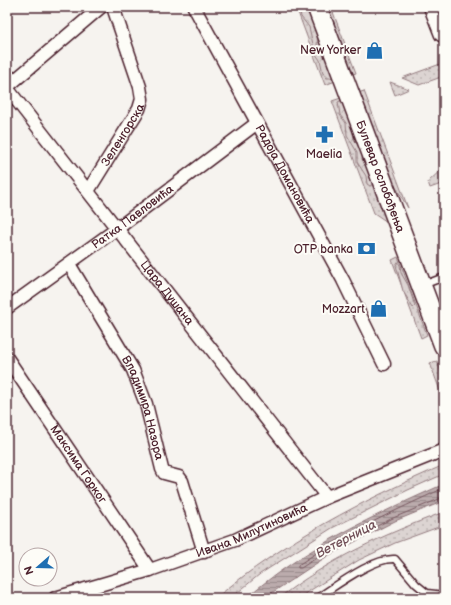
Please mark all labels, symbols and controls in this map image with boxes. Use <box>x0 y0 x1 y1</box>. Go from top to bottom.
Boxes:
shop icon: New Yorker <box>364 40 384 60</box>
place label: New Yorker <box>300 43 362 58</box>
street label: Зеленгорска <box>98 102 148 169</box>
street label: Булевар ослобођења <box>353 118 408 235</box>
street label: Радоја Домановића <box>252 122 318 226</box>
pharmacy icon: Maelia <box>314 125 334 145</box>
place label: Maelia <box>306 147 342 162</box>
street label: Ратка Павловића <box>88 181 176 252</box>
bank icon: OTP banka <box>356 239 376 259</box>
place label: OTP banka <box>294 242 353 257</box>
street label: Цара Душана <box>137 258 197 328</box>
shop icon: Mozzart <box>368 299 388 319</box>
place label: Mozzart <box>322 302 365 317</box>
street label: Владимира Назора <box>119 353 167 462</box>
street label: Максима Горког <box>47 422 110 506</box>
street label: Ивана Милутиновића <box>194 500 310 561</box>
water label: Ветерница <box>313 516 379 562</box>
north arrow <box>18 547 58 587</box>
text: N <box>22 564 37 576</box>

